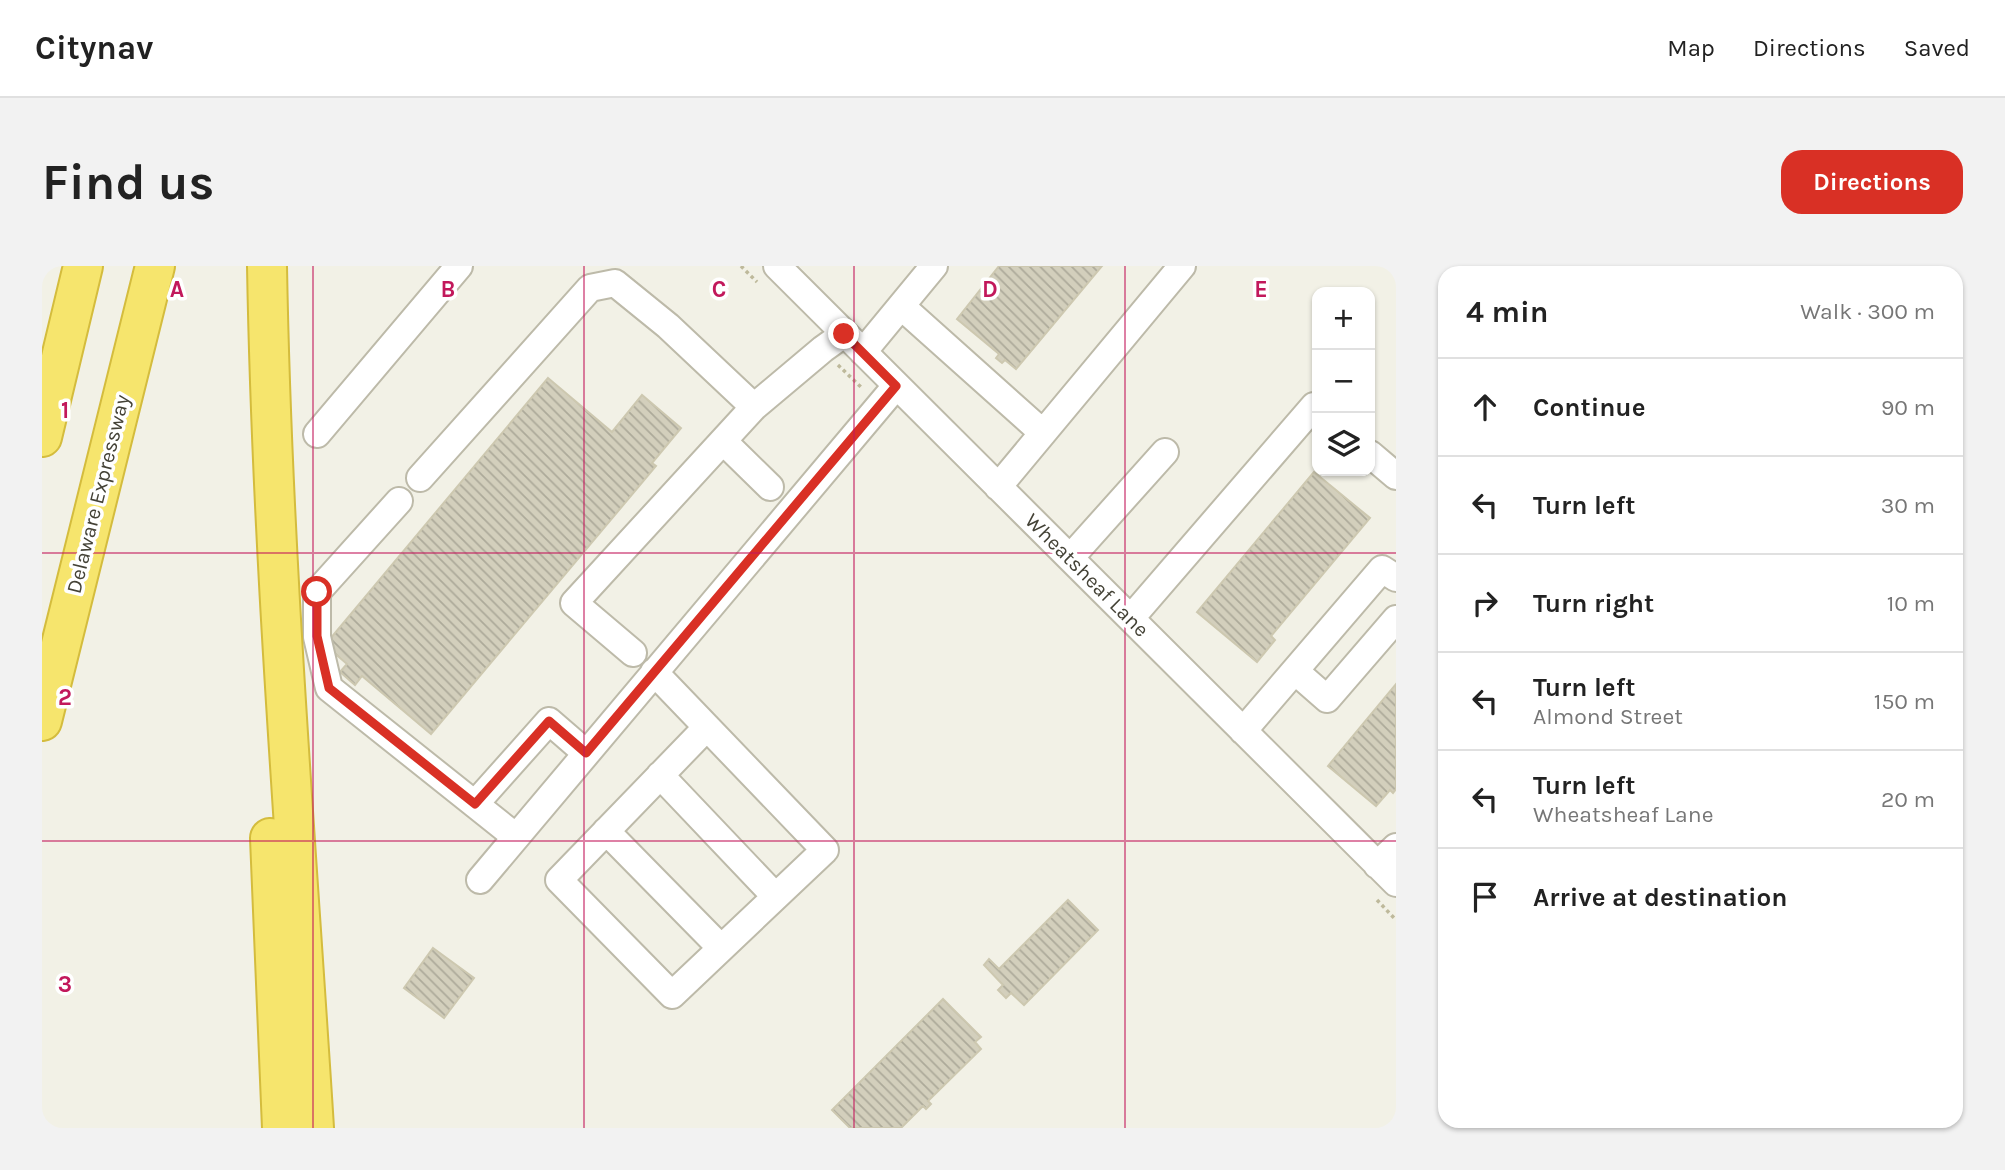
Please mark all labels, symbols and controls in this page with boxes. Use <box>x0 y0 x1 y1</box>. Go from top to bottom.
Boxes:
text: Citynav <box>35 29 153 67</box>
text: Map <box>1667 34 1715 62</box>
text: Directions <box>1753 34 1866 62</box>
text: Saved <box>1904 34 1970 62</box>
button: Directions <box>1781 150 1963 214</box>
text: Find us <box>42 154 214 211</box>
text: A <box>170 276 184 303</box>
text: B <box>441 276 455 303</box>
text: C <box>712 276 726 303</box>
text: D <box>982 276 998 303</box>
text: E <box>1254 276 1268 303</box>
map controls <box>1312 287 1375 476</box>
button: + <box>1312 287 1375 350</box>
text: 4 min <box>1466 294 1548 330</box>
text: Walk · 300 m <box>1800 298 1935 325</box>
route end <box>828 318 859 349</box>
button: − <box>1312 350 1375 413</box>
icon: ahead <box>1466 388 1504 426</box>
street label: Delaware Expressway <box>62 392 134 596</box>
text: Continue <box>1533 392 1645 423</box>
text: 90 m <box>1881 394 1935 421</box>
text: 1 <box>61 397 69 424</box>
button: layers <box>1312 413 1375 476</box>
icon: left <box>1466 486 1504 524</box>
text: Turn left <box>1533 490 1635 521</box>
text: 30 m <box>1881 492 1935 519</box>
street label: Wheatsheaf Lane <box>1020 508 1154 642</box>
route start <box>301 576 332 607</box>
icon: right <box>1466 584 1504 622</box>
text: Turn right <box>1533 588 1654 619</box>
text: 10 m <box>1887 590 1935 617</box>
text: Turn left <box>1533 672 1635 703</box>
icon: left <box>1466 682 1504 720</box>
text: 2 <box>58 684 72 711</box>
text: 150 m <box>1874 688 1935 715</box>
text: Almond Street <box>1533 703 1683 730</box>
text: Turn left <box>1533 770 1635 801</box>
icon: left <box>1466 780 1504 818</box>
text: 20 m <box>1881 786 1935 813</box>
text: Wheatsheaf Lane <box>1533 801 1713 828</box>
icon: arrive <box>1466 878 1504 916</box>
text: Arrive at destination <box>1533 882 1787 913</box>
text: 3 <box>58 971 72 998</box>

